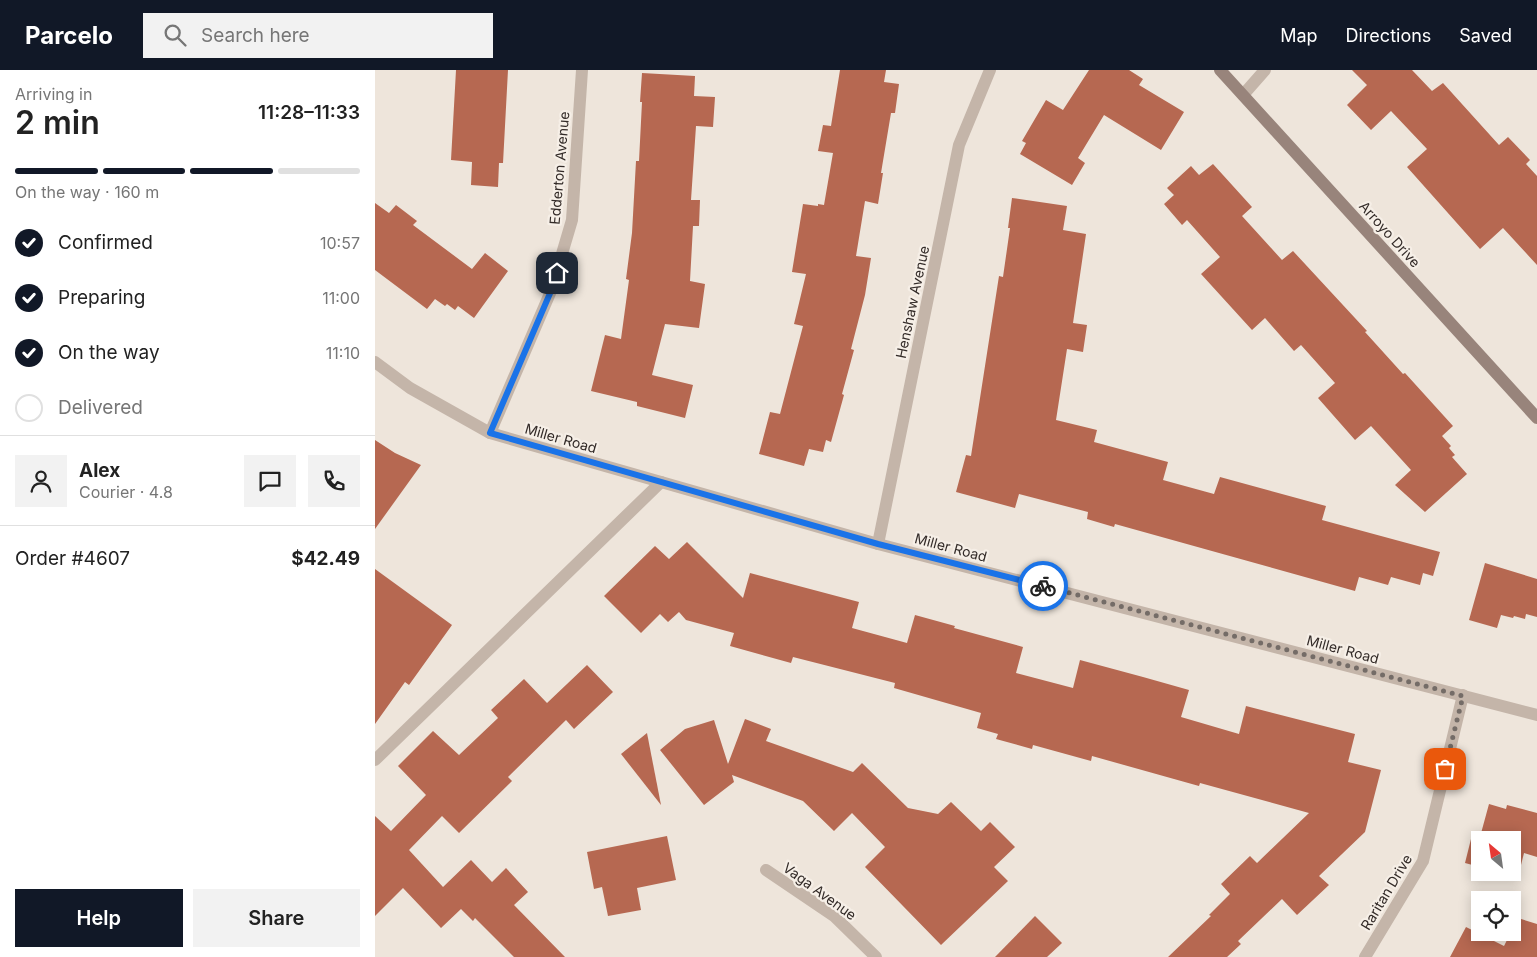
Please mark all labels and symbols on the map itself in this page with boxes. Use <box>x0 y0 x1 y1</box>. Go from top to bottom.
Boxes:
street label: Edderton Avenue <box>546 111 572 225</box>
street label: Arroyo Drive <box>1356 197 1424 271</box>
street label: Henshaw Avenue <box>892 244 932 360</box>
pin <box>536 252 578 294</box>
street label: Miller Road <box>523 420 599 456</box>
street label: Miller Road <box>913 529 989 565</box>
courier <box>1018 561 1068 611</box>
street label: Miller Road <box>1305 631 1381 667</box>
pin <box>1424 748 1466 790</box>
north arrow <box>1471 831 1521 881</box>
street label: Raritan Drive <box>1357 851 1415 933</box>
street label: Vaga Avenue <box>780 859 860 923</box>

